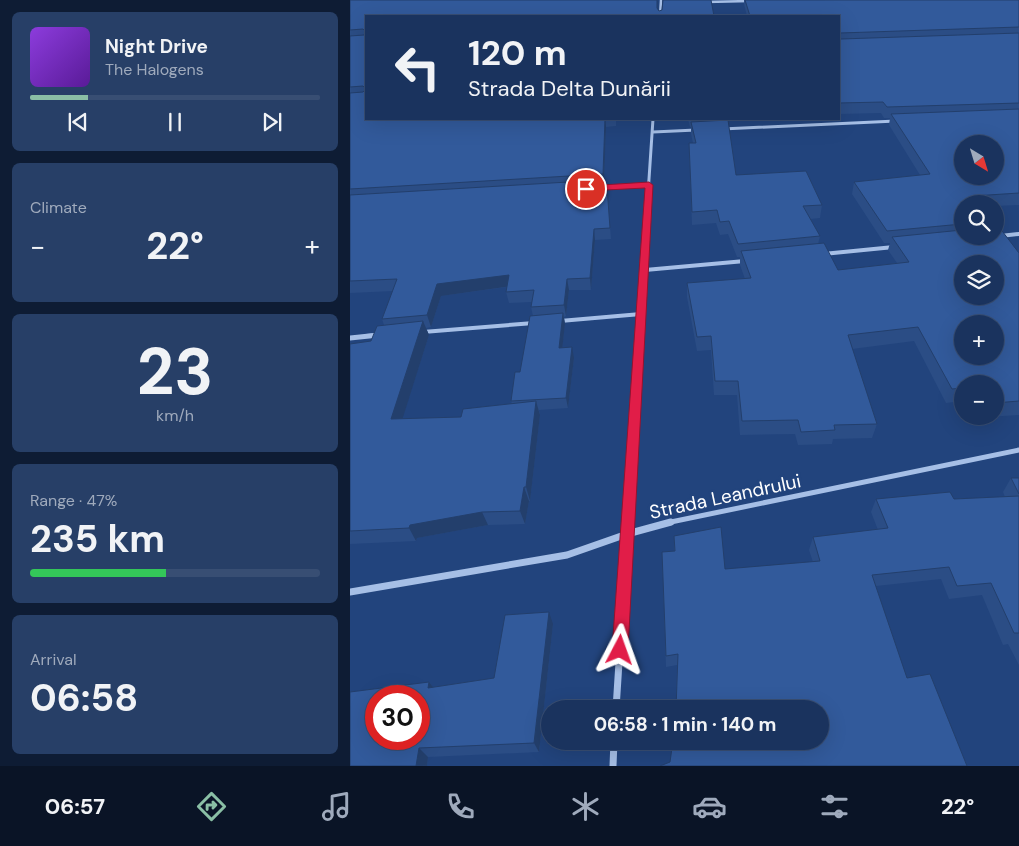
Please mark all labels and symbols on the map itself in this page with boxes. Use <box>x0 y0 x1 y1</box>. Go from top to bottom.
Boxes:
north arrow <box>954 135 1004 185</box>
pin <box>565 168 607 210</box>
street label: Strada Leandrului <box>647 468 803 525</box>
position arrow <box>593 623 645 675</box>
speed limit sign: 30 <box>365 685 430 750</box>

